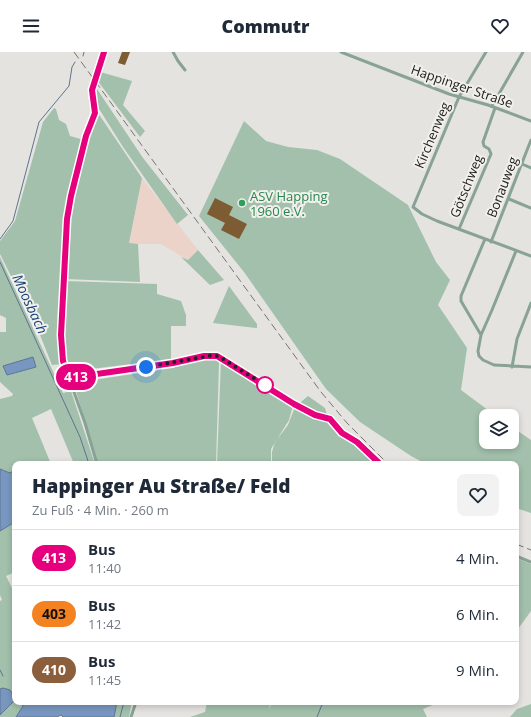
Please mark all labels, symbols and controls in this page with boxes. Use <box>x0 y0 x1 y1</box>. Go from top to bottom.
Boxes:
text: Commutr <box>222 14 309 38</box>
icon: menu <box>20 15 42 37</box>
icon: heart <box>489 15 511 37</box>
street label: Happinger Straße <box>409 60 515 112</box>
street label: Kirchenweg <box>410 99 454 171</box>
street label: Götschweg <box>445 152 487 220</box>
street label: Bonauweg <box>482 154 522 220</box>
place label: ASV Happing 1960 e.V. <box>250 187 328 220</box>
marker: ASV Happing 1960 e.V. <box>237 198 247 208</box>
water label: Moosbach <box>8 271 53 337</box>
your location <box>136 357 156 377</box>
line badge: 413 <box>53 364 99 390</box>
text: 413 <box>64 367 88 386</box>
unlabelled marker <box>256 376 274 394</box>
map controls <box>479 409 519 449</box>
button: layers <box>479 409 519 449</box>
text: Happinger Au Straße/ Feld <box>32 473 290 499</box>
button: heart <box>457 474 499 516</box>
text: Zu Fuß · 4 Min. · 260 m <box>32 501 169 519</box>
text: Bus <box>88 539 115 559</box>
text: 413 <box>42 548 66 567</box>
text: 4 Min. <box>456 548 499 568</box>
text: 11:40 <box>88 559 121 577</box>
text: Bus <box>88 595 115 615</box>
text: 403 <box>42 604 66 623</box>
text: 6 Min. <box>456 604 499 624</box>
text: 11:42 <box>88 615 121 633</box>
text: Bus <box>88 651 115 671</box>
text: 410 <box>42 660 66 679</box>
text: 9 Min. <box>456 660 499 680</box>
text: 11:45 <box>88 671 121 689</box>

